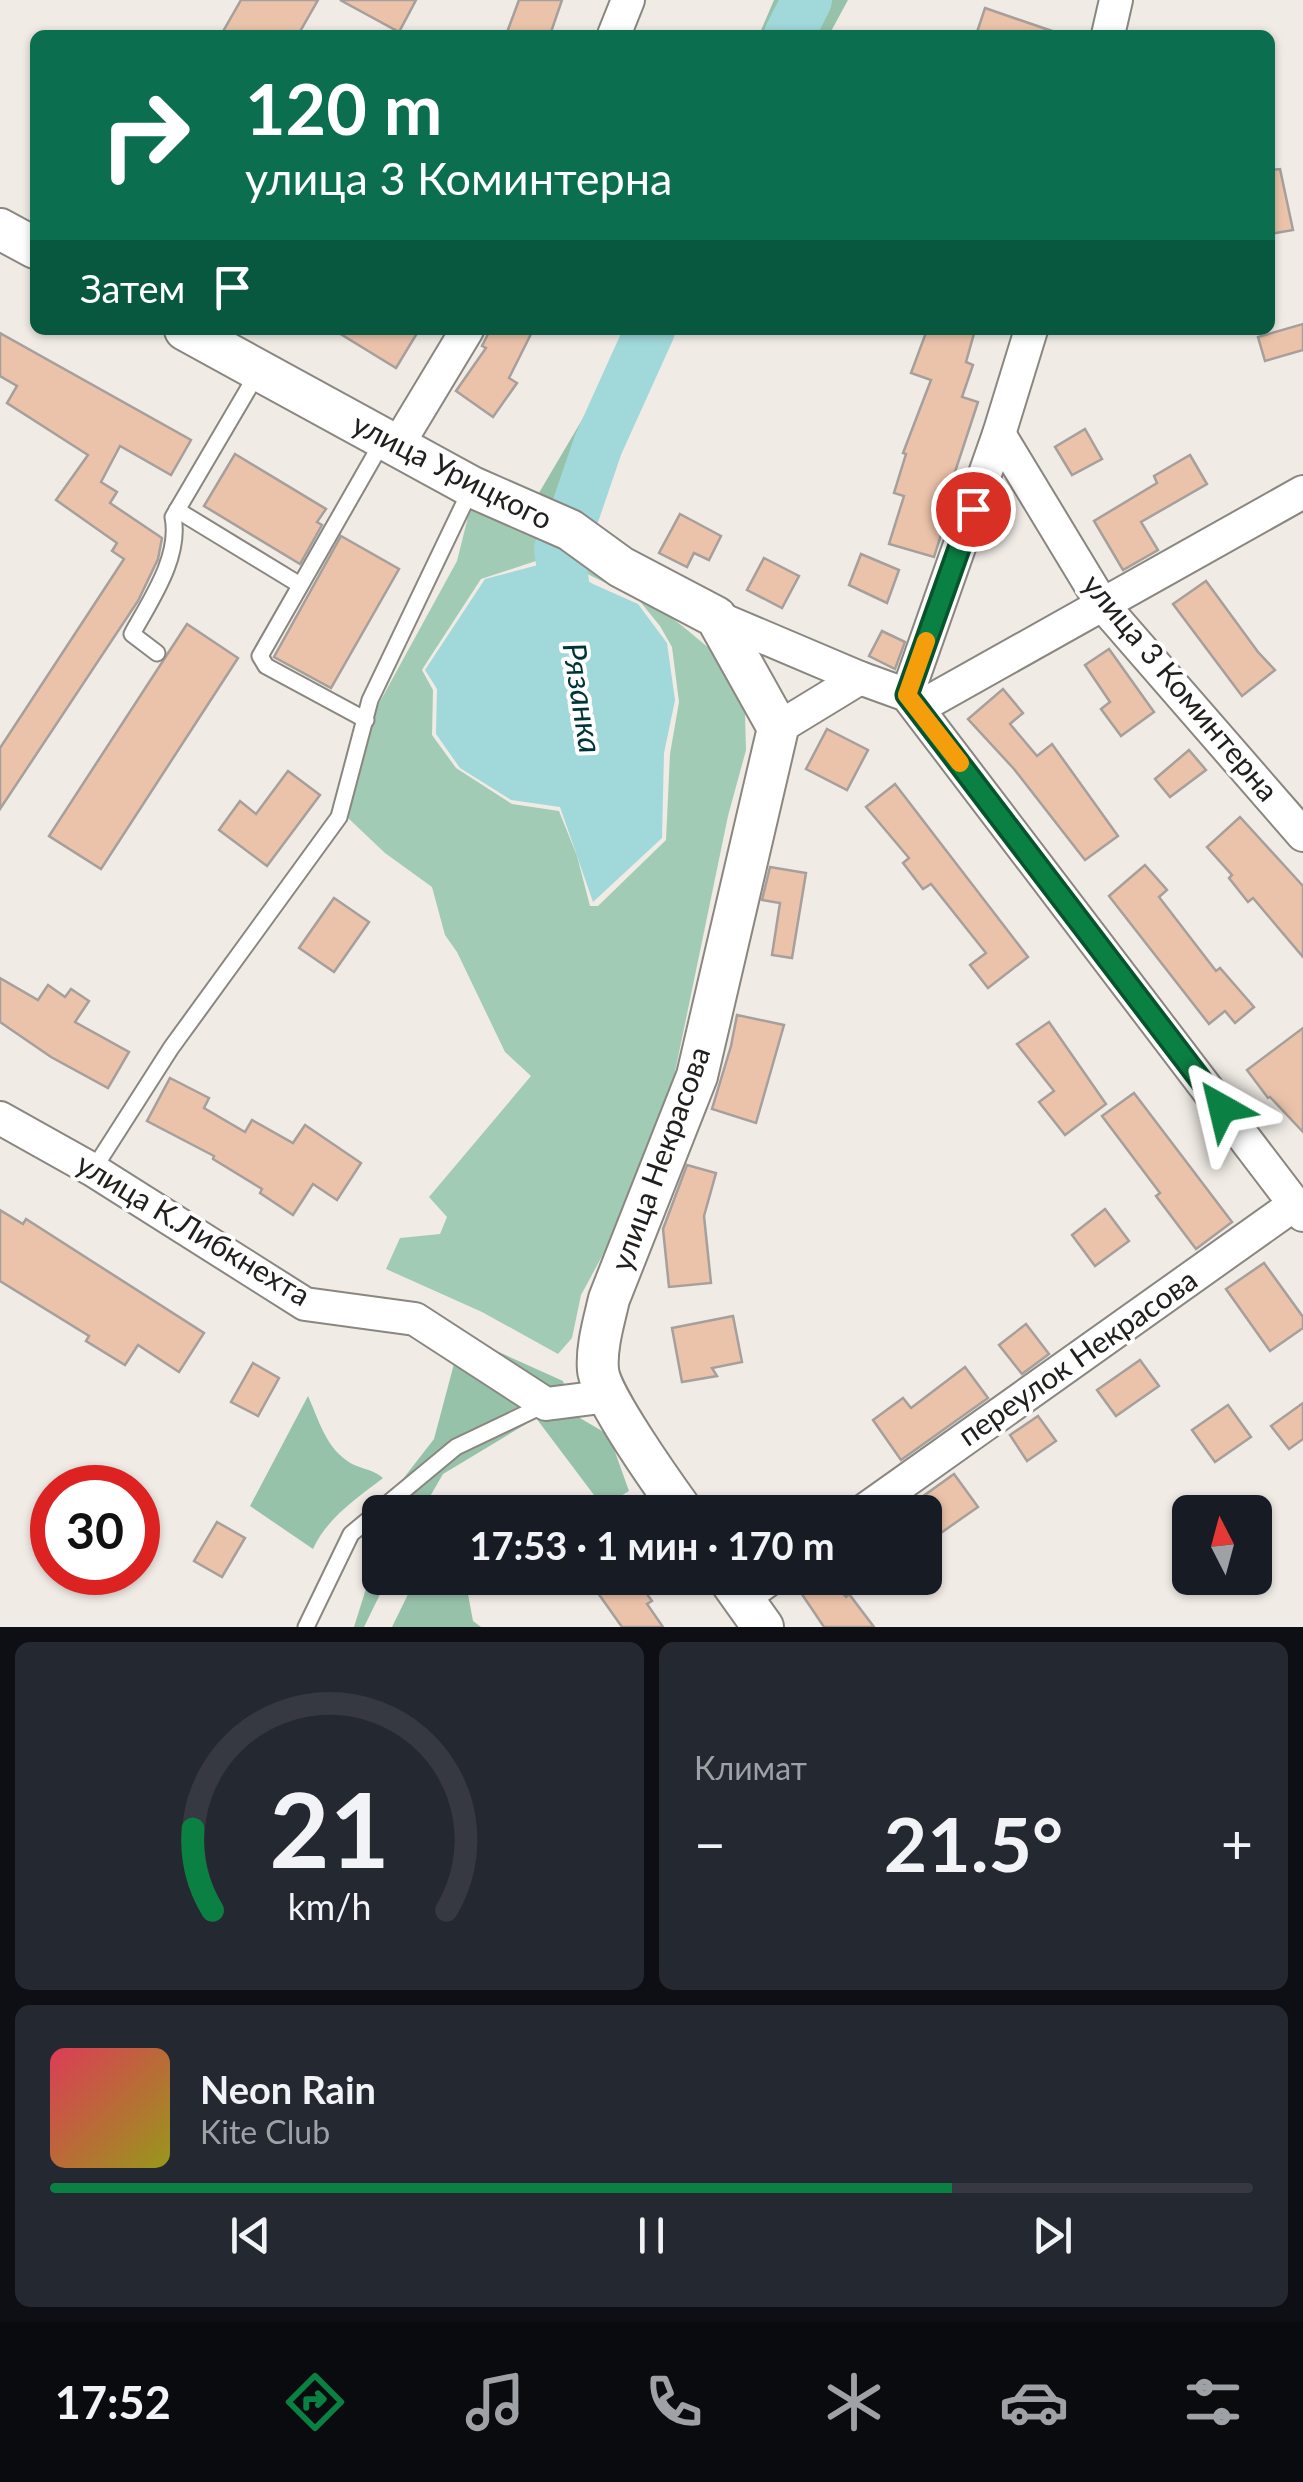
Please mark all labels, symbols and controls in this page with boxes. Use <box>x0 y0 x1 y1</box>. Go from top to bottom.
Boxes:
text: 120 m <box>245 66 442 150</box>
icon: right <box>80 70 210 200</box>
text: улица 3 Коминтерна <box>245 151 672 205</box>
icon: arrive <box>205 260 260 315</box>
text: Затем <box>80 265 185 311</box>
street label: улица Урицкого <box>347 404 559 536</box>
pin <box>931 467 1016 552</box>
icon: arrive <box>946 482 1001 537</box>
street label: улица 3 Коминтерна <box>1076 566 1287 807</box>
water label: Рязанка <box>556 640 611 756</box>
street label: улица Некрасова <box>602 1041 716 1275</box>
position arrow <box>1170 1056 1274 1160</box>
street label: улица К.Либкнехта <box>71 1144 317 1312</box>
street label: переулок Некрасова <box>951 1260 1203 1452</box>
speed limit sign: 30 <box>30 1465 160 1595</box>
north arrow <box>1172 1495 1272 1595</box>
map controls <box>1172 1495 1272 1595</box>
text: 17:53 · 1 мин · 170 m <box>469 1522 835 1568</box>
text: Климат <box>694 1748 807 1787</box>
text: 21 <box>269 1765 390 1890</box>
text: 21.5° <box>884 1798 1063 1888</box>
text: − <box>694 1810 726 1876</box>
text: + <box>1221 1810 1253 1876</box>
text: km/h <box>288 1885 371 1928</box>
text: Neon Rain <box>200 2066 376 2112</box>
text: Kite Club <box>200 2112 330 2151</box>
icon: previous <box>223 2208 278 2263</box>
icon: pause <box>624 2208 679 2263</box>
icon: next <box>1025 2208 1080 2263</box>
icon: directions <box>280 2367 350 2437</box>
icon: music <box>460 2367 530 2437</box>
icon: phone <box>639 2367 709 2437</box>
icon: climate <box>819 2367 889 2437</box>
icon: car <box>999 2367 1069 2437</box>
icon: filters <box>1178 2367 1248 2437</box>
text: 17:52 <box>55 2375 171 2429</box>

